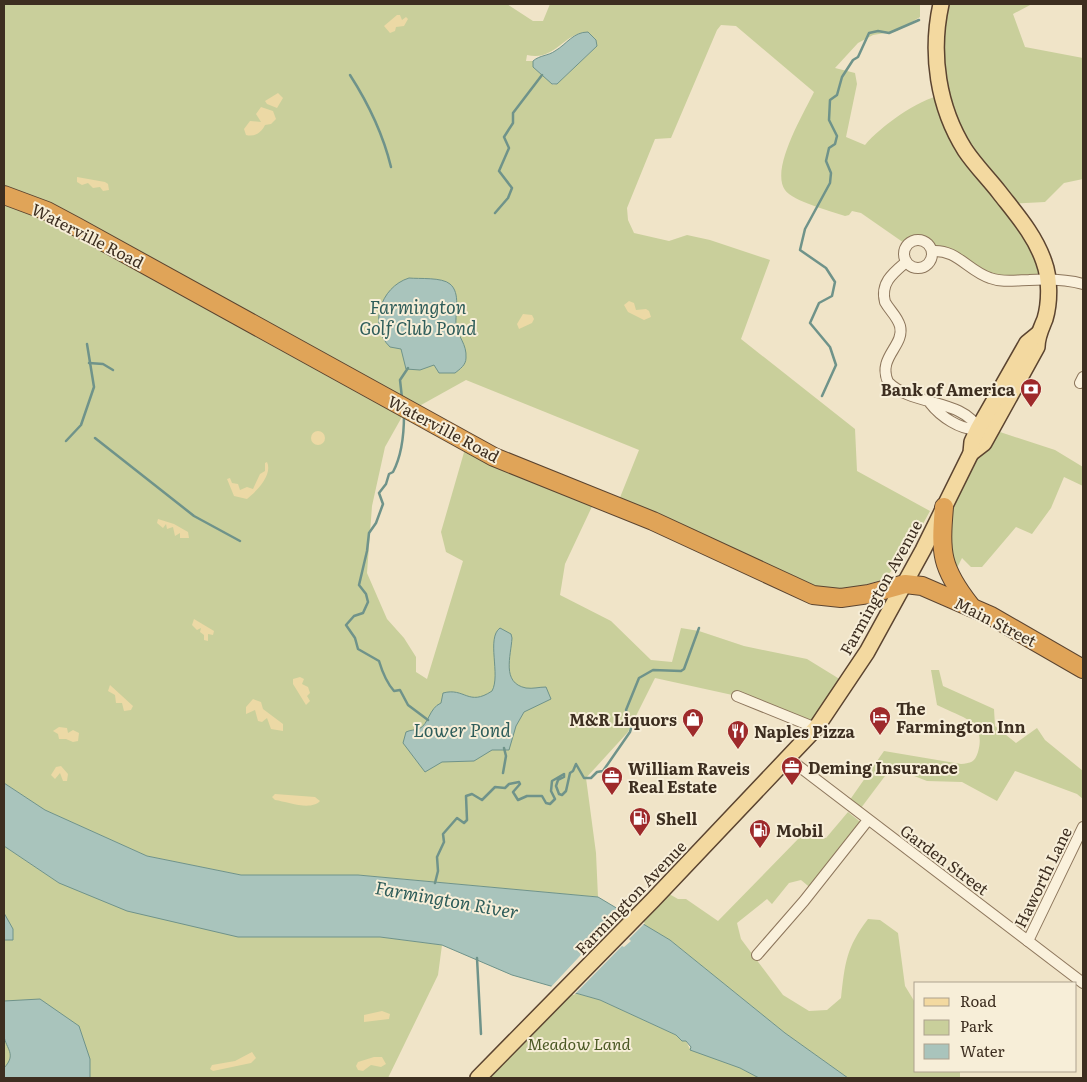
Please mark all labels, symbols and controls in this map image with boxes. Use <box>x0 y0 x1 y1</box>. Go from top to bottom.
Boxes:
street label: Waterville Road <box>28 196 148 274</box>
water label: Farmington Golf Club Pond <box>359 293 477 341</box>
place label: Bank of America <box>881 377 1016 401</box>
bank icon: Bank of America <box>1019 377 1043 408</box>
street label: Waterville Road <box>384 388 504 468</box>
street label: Farmington Avenue <box>833 515 927 659</box>
street label: Main Street <box>951 590 1042 652</box>
place label: The Farmington Inn <box>896 696 1026 738</box>
hotel icon: The Farmington Inn <box>868 705 892 736</box>
place label: M&R Liquors <box>569 707 677 731</box>
shop icon: M&R Liquors <box>681 707 705 738</box>
water label: Lower Pond <box>413 716 512 743</box>
restaurant icon: Naples Pizza <box>726 719 750 750</box>
place label: Naples Pizza <box>754 719 856 743</box>
office icon: Deming Insurance <box>780 755 804 786</box>
place label: Deming Insurance <box>808 755 958 779</box>
place label: William Raveis Real Estate <box>628 756 750 798</box>
office icon: William Raveis Real Estate <box>600 765 624 796</box>
fuel station icon: Shell <box>628 806 652 837</box>
place label: Shell <box>656 806 698 830</box>
fuel station icon: Mobil <box>748 818 772 849</box>
place label: Mobil <box>776 818 824 842</box>
street label: Garden Street <box>896 818 995 901</box>
street label: Haworth Lane <box>1007 823 1077 931</box>
street label: Farmington Avenue <box>569 834 691 960</box>
water label: Farmington River <box>373 873 521 925</box>
legend <box>914 982 1077 1072</box>
text: Road <box>960 989 996 1012</box>
text: Park <box>960 1014 994 1037</box>
park label: Meadow Land <box>527 1031 632 1055</box>
text: Water <box>960 1039 1005 1062</box>

